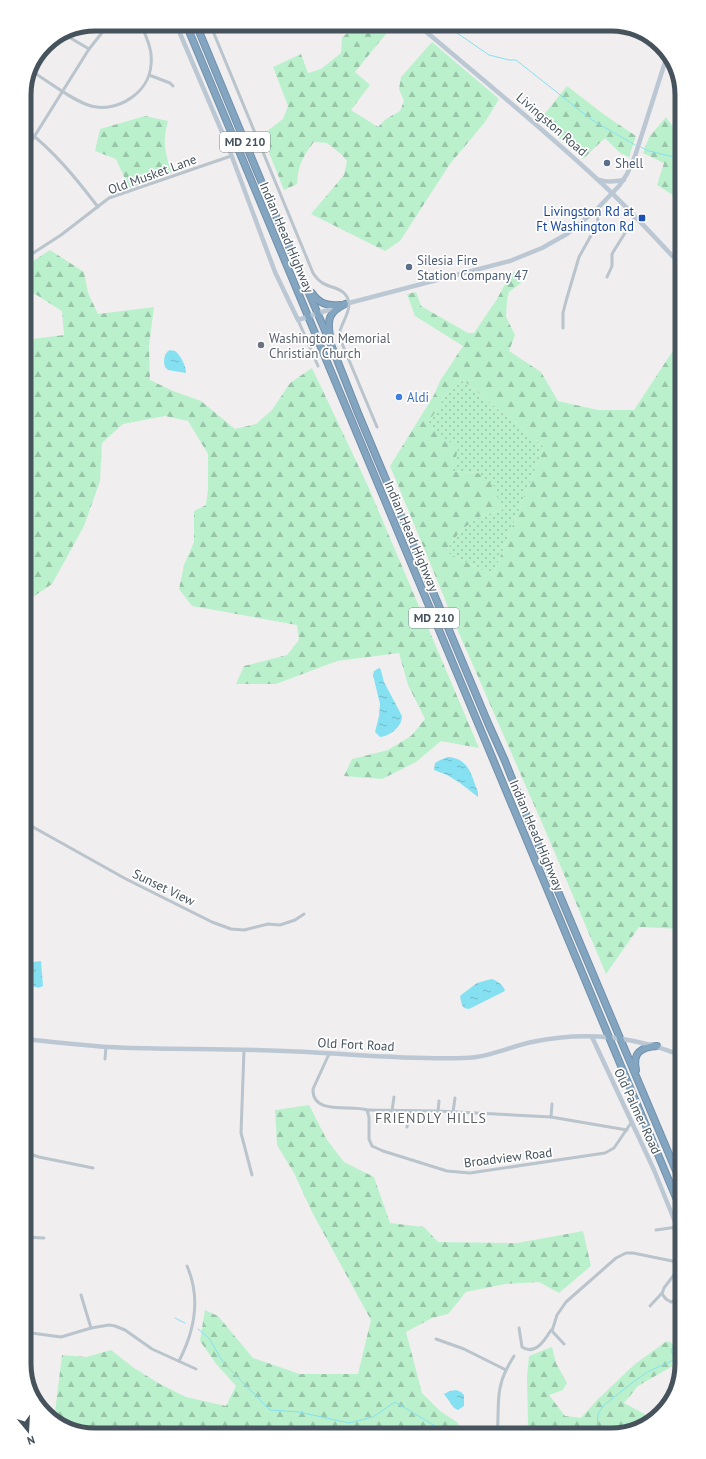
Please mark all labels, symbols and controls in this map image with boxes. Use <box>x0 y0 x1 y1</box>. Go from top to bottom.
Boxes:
street label: Livingston Road <box>513 89 591 160</box>
road number: MD 210 <box>220 132 270 152</box>
street label: Old Musket Lane <box>106 151 199 198</box>
place label: Shell <box>615 155 643 172</box>
marker: Shell <box>602 158 612 168</box>
street label: Indian Head Highway <box>255 179 318 295</box>
place label: Livingston Rd at Ft Washington Rd <box>536 203 635 235</box>
marker: Livingston Rd at Ft Washington Rd <box>637 213 647 223</box>
place label: Silesia Fire Station Company 47 <box>417 252 529 284</box>
marker: Silesia Fire Station Company 47 <box>404 262 414 272</box>
place label: Washington Memorial Christian Church <box>269 330 390 362</box>
marker: Washington Memorial Christian Church <box>256 340 266 350</box>
place label: Aldi <box>407 389 429 406</box>
marker: Aldi <box>394 392 404 402</box>
street label: Indian Head Highway <box>380 478 443 594</box>
road number: MD 210 <box>409 608 459 628</box>
street label: Indian Head Highway <box>505 777 568 893</box>
street label: Sunset View <box>130 865 198 910</box>
street label: Old Fort Road <box>317 1034 395 1055</box>
street label: Old Palmer Road <box>610 1066 665 1157</box>
district label: FRIENDLY HILLS <box>375 1109 487 1127</box>
street label: Broadview Road <box>463 1144 553 1171</box>
north arrow <box>8 1411 48 1451</box>
text: N <box>25 1433 37 1448</box>

